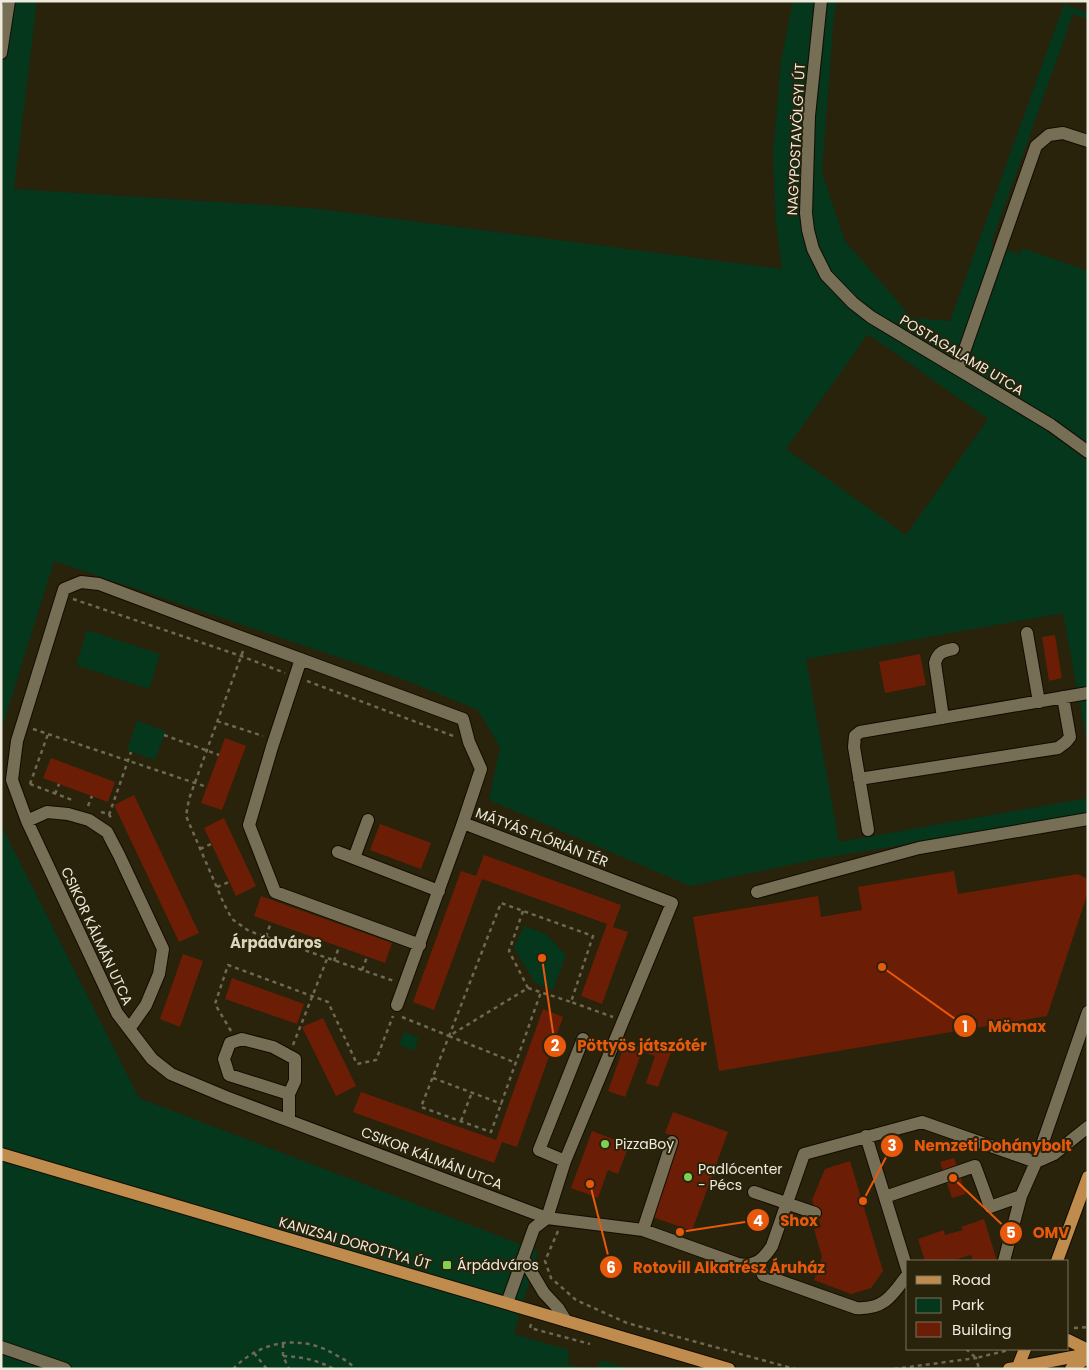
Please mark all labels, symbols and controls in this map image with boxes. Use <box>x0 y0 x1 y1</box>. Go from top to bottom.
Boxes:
street label: NAGYPOSTAVÖLGYI ÚT <box>782 62 810 216</box>
street label: POSTAGALAMB UTCA <box>896 310 1028 400</box>
street label: MÁTYÁS FLÓRIÁN TÉR <box>473 802 611 872</box>
street label: CSIKOR KÁLMÁN UTCA <box>56 864 138 1008</box>
district label: Árpádváros <box>230 932 322 953</box>
callout: Mömax <box>953 1011 1056 1041</box>
text: 1 <box>962 1016 968 1037</box>
text: Mömax <box>988 1016 1046 1037</box>
callout: Pöttyös játszótér <box>543 1031 717 1061</box>
text: 2 <box>551 1035 560 1056</box>
text: Pöttyös játszótér <box>577 1035 707 1056</box>
street label: CSIKOR KÁLMÁN UTCA <box>358 1122 506 1194</box>
callout: Nemzeti Dohánybolt <box>879 1131 1082 1161</box>
place label: PizzaBoy <box>615 1134 674 1154</box>
text: 3 <box>887 1135 897 1156</box>
text: Nemzeti Dohánybolt <box>914 1135 1072 1156</box>
marker: PizzaBoy <box>599 1138 611 1150</box>
place label: Padlócenter - Pécs <box>698 1159 783 1195</box>
marker: Padlócenter - Pécs <box>682 1171 694 1183</box>
callout: Shox <box>745 1205 828 1235</box>
text: 4 <box>753 1210 763 1231</box>
text: Shox <box>780 1210 818 1231</box>
street label: KANIZSAI DOROTTYA ÚT <box>277 1212 434 1274</box>
callout: OMV <box>998 1218 1080 1248</box>
text: 5 <box>1006 1222 1016 1243</box>
text: OMV <box>1033 1222 1069 1243</box>
callout: Rotovill Alkatrész Áruház <box>598 1252 835 1282</box>
place label: Árpádváros <box>457 1255 539 1275</box>
text: 6 <box>606 1257 616 1278</box>
text: Rotovill Alkatrész Áruház <box>633 1257 825 1278</box>
marker: Árpádváros <box>441 1259 453 1271</box>
legend <box>906 1260 1069 1350</box>
text: Road <box>952 1269 991 1290</box>
text: Park <box>952 1294 984 1315</box>
text: Building <box>952 1319 1012 1340</box>

